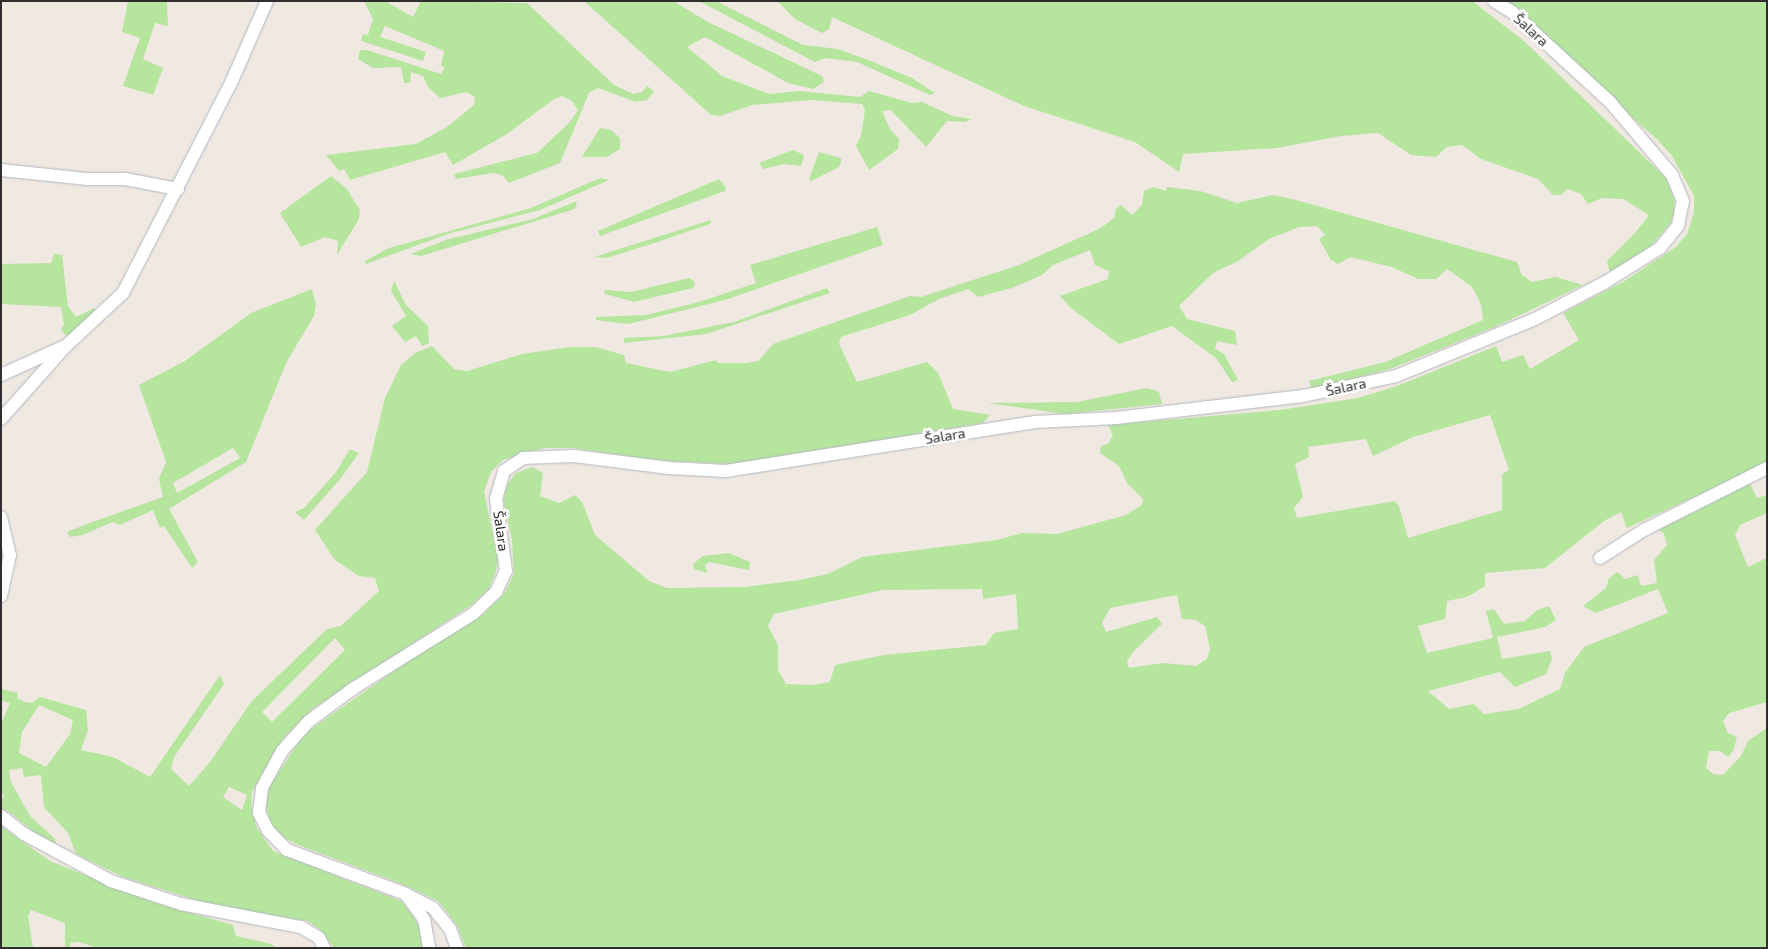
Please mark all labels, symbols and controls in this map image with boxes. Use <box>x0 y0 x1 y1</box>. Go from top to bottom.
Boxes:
street label: Šalara <box>1510 10 1552 50</box>
street label: Šalara <box>1324 375 1368 399</box>
street label: Šalara <box>924 425 966 447</box>
street label: Šalara <box>490 510 512 552</box>

